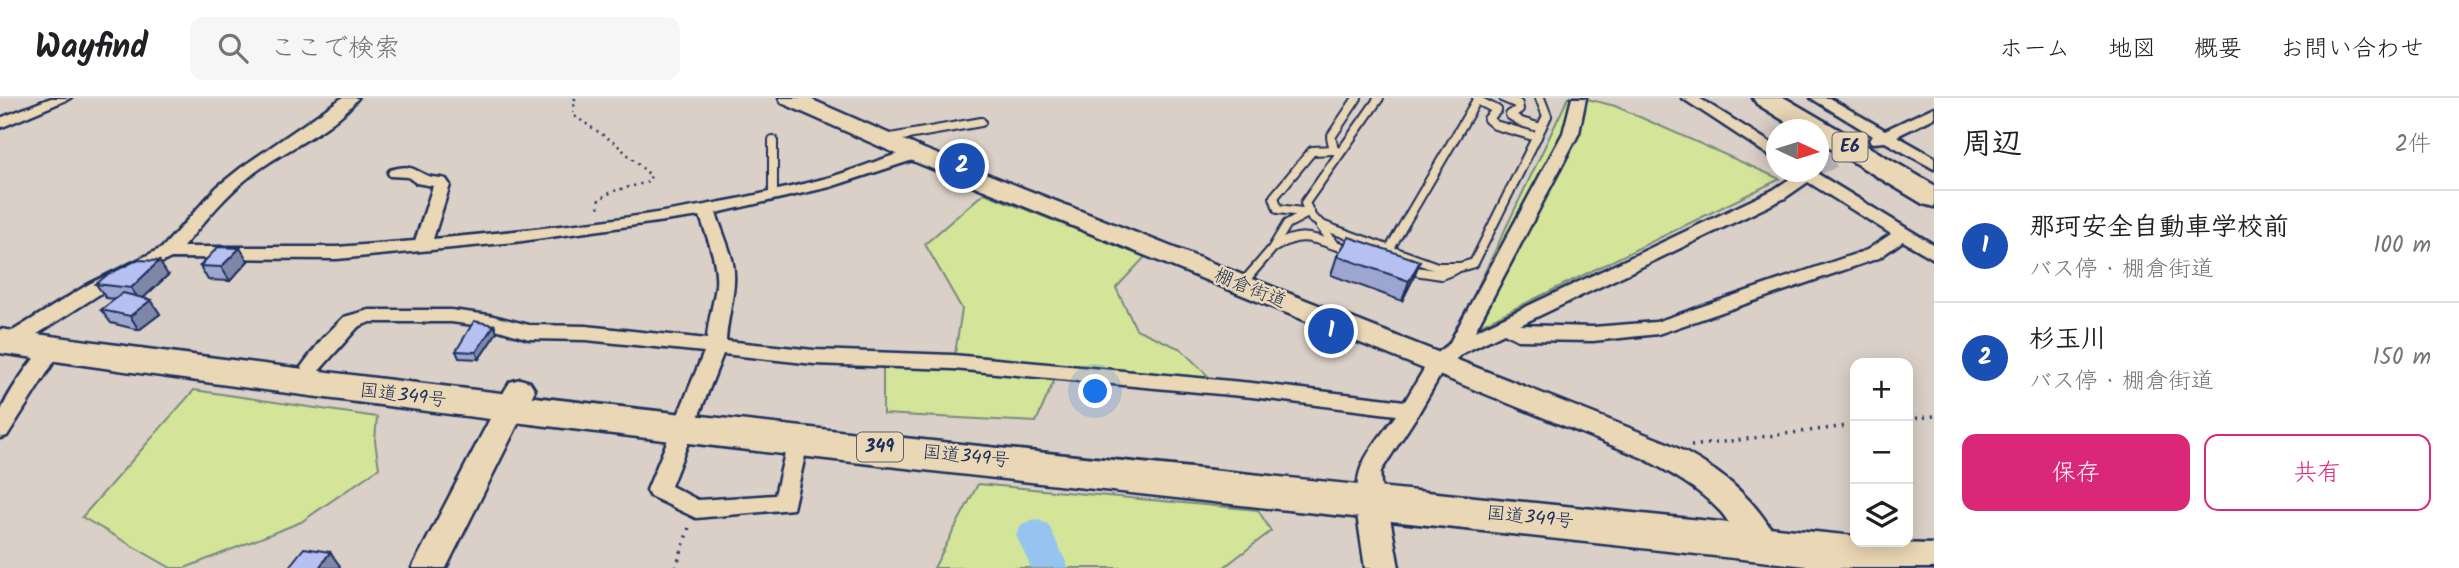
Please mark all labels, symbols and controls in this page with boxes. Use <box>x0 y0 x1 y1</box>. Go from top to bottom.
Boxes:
search box <box>190 17 680 80</box>
text: Wayfind <box>35 22 148 75</box>
text: ここで検索 <box>270 28 400 70</box>
icon: search <box>214 29 252 67</box>
text: ホーム <box>1999 30 2070 69</box>
text: 地図 <box>2108 30 2156 69</box>
text: 概要 <box>2194 30 2242 69</box>
text: お問い合わせ <box>2280 30 2424 69</box>
north arrow <box>1766 119 1829 182</box>
text: 周辺 <box>1962 121 2022 169</box>
text: 2件 <box>2395 127 2431 163</box>
road number: E6 <box>1832 132 1868 162</box>
pin: 2 <box>939 140 985 192</box>
text: 那珂安全自動車学校前 <box>2029 207 2289 249</box>
text: 1 <box>1982 228 1988 264</box>
text: 100 m <box>2373 228 2431 264</box>
text: バス停 · 棚倉街道 <box>2029 252 2214 288</box>
street label: 棚倉街道 <box>1209 261 1291 317</box>
pin: 1 <box>1308 305 1354 357</box>
text: 杉玉川 <box>2029 319 2107 361</box>
text: 2 <box>1978 340 1992 376</box>
text: 150 m <box>2372 340 2431 376</box>
map controls <box>1850 358 1913 547</box>
button: + <box>1850 358 1913 421</box>
text: バス停 · 棚倉街道 <box>2029 364 2214 400</box>
your location <box>1078 374 1112 408</box>
street label: 国道349号 <box>358 376 448 416</box>
button: − <box>1850 421 1913 484</box>
road number: 349 <box>857 432 903 461</box>
button: 保存 <box>1962 434 2190 511</box>
button: 共有 <box>2204 434 2431 511</box>
street label: 国道349号 <box>921 438 1011 476</box>
button: layers <box>1850 484 1913 547</box>
street label: 国道349号 <box>1485 499 1575 537</box>

